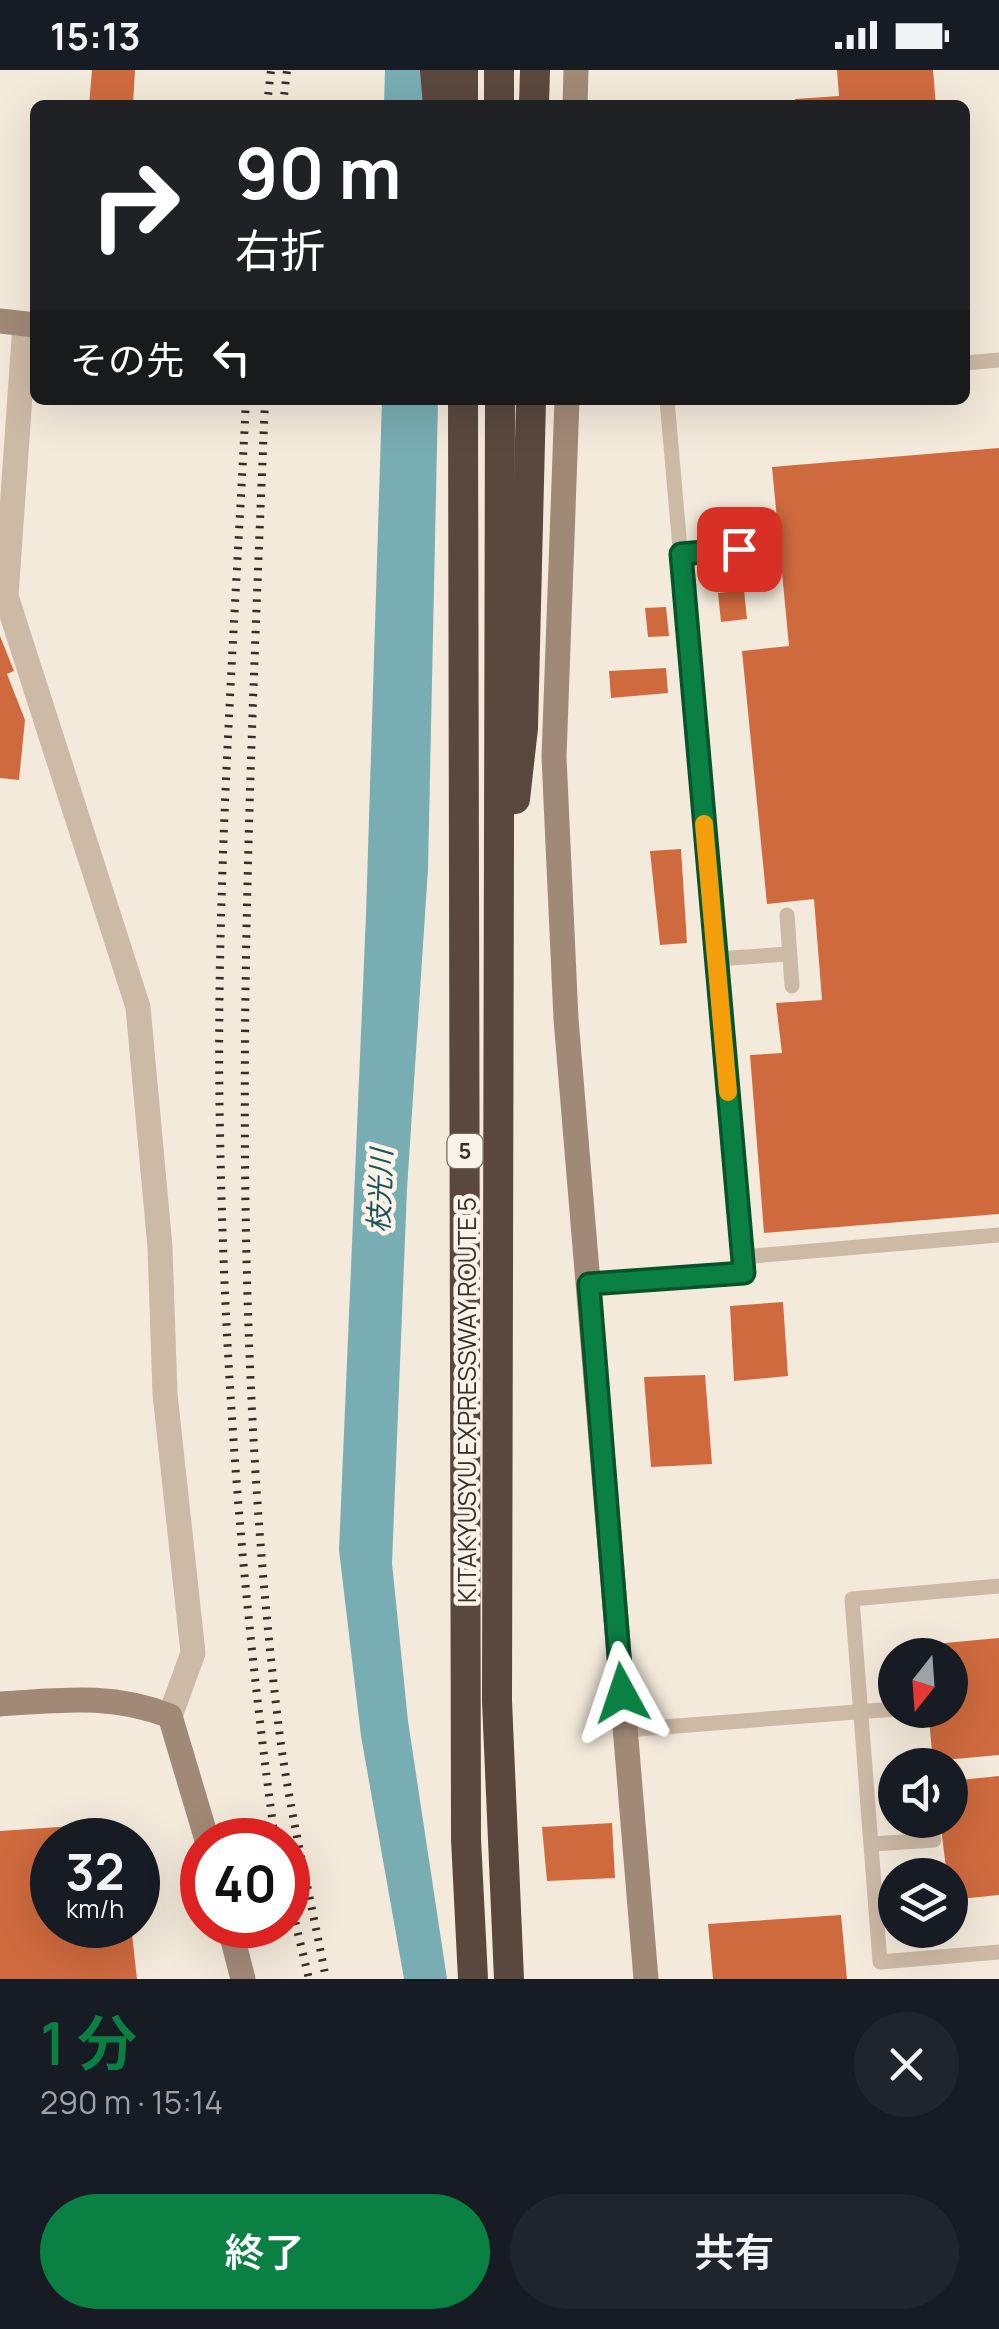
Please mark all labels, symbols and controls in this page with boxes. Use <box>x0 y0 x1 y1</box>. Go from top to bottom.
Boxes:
text: 15:13 <box>50 9 141 61</box>
text: 90 m <box>235 124 402 220</box>
icon: right <box>70 140 200 270</box>
text: 右折 <box>235 219 325 281</box>
icon: left <box>204 330 259 385</box>
text: その先 <box>70 333 184 385</box>
pin <box>697 507 782 592</box>
icon: arrive <box>712 522 767 577</box>
road number: 5 <box>448 1134 482 1168</box>
water label: 枝光川 <box>359 1145 400 1234</box>
street label: KITAKYUSYU EXPRESSWAY ROUTE 5 <box>449 1197 484 1603</box>
north arrow <box>878 1638 968 1728</box>
map controls <box>878 1638 968 1948</box>
position arrow <box>570 1641 674 1745</box>
button: sound <box>878 1748 968 1838</box>
speed limit sign: 40 <box>180 1818 310 1948</box>
text: 32 <box>66 1837 124 1905</box>
button: layers <box>878 1858 968 1948</box>
text: km/h <box>66 1891 124 1926</box>
text: 1 分 <box>40 2001 137 2083</box>
button: close <box>854 2012 959 2117</box>
text: 290 m · 15:14 <box>40 2080 223 2124</box>
button: 終了 <box>40 2194 490 2309</box>
button: 共有 <box>510 2194 959 2309</box>

